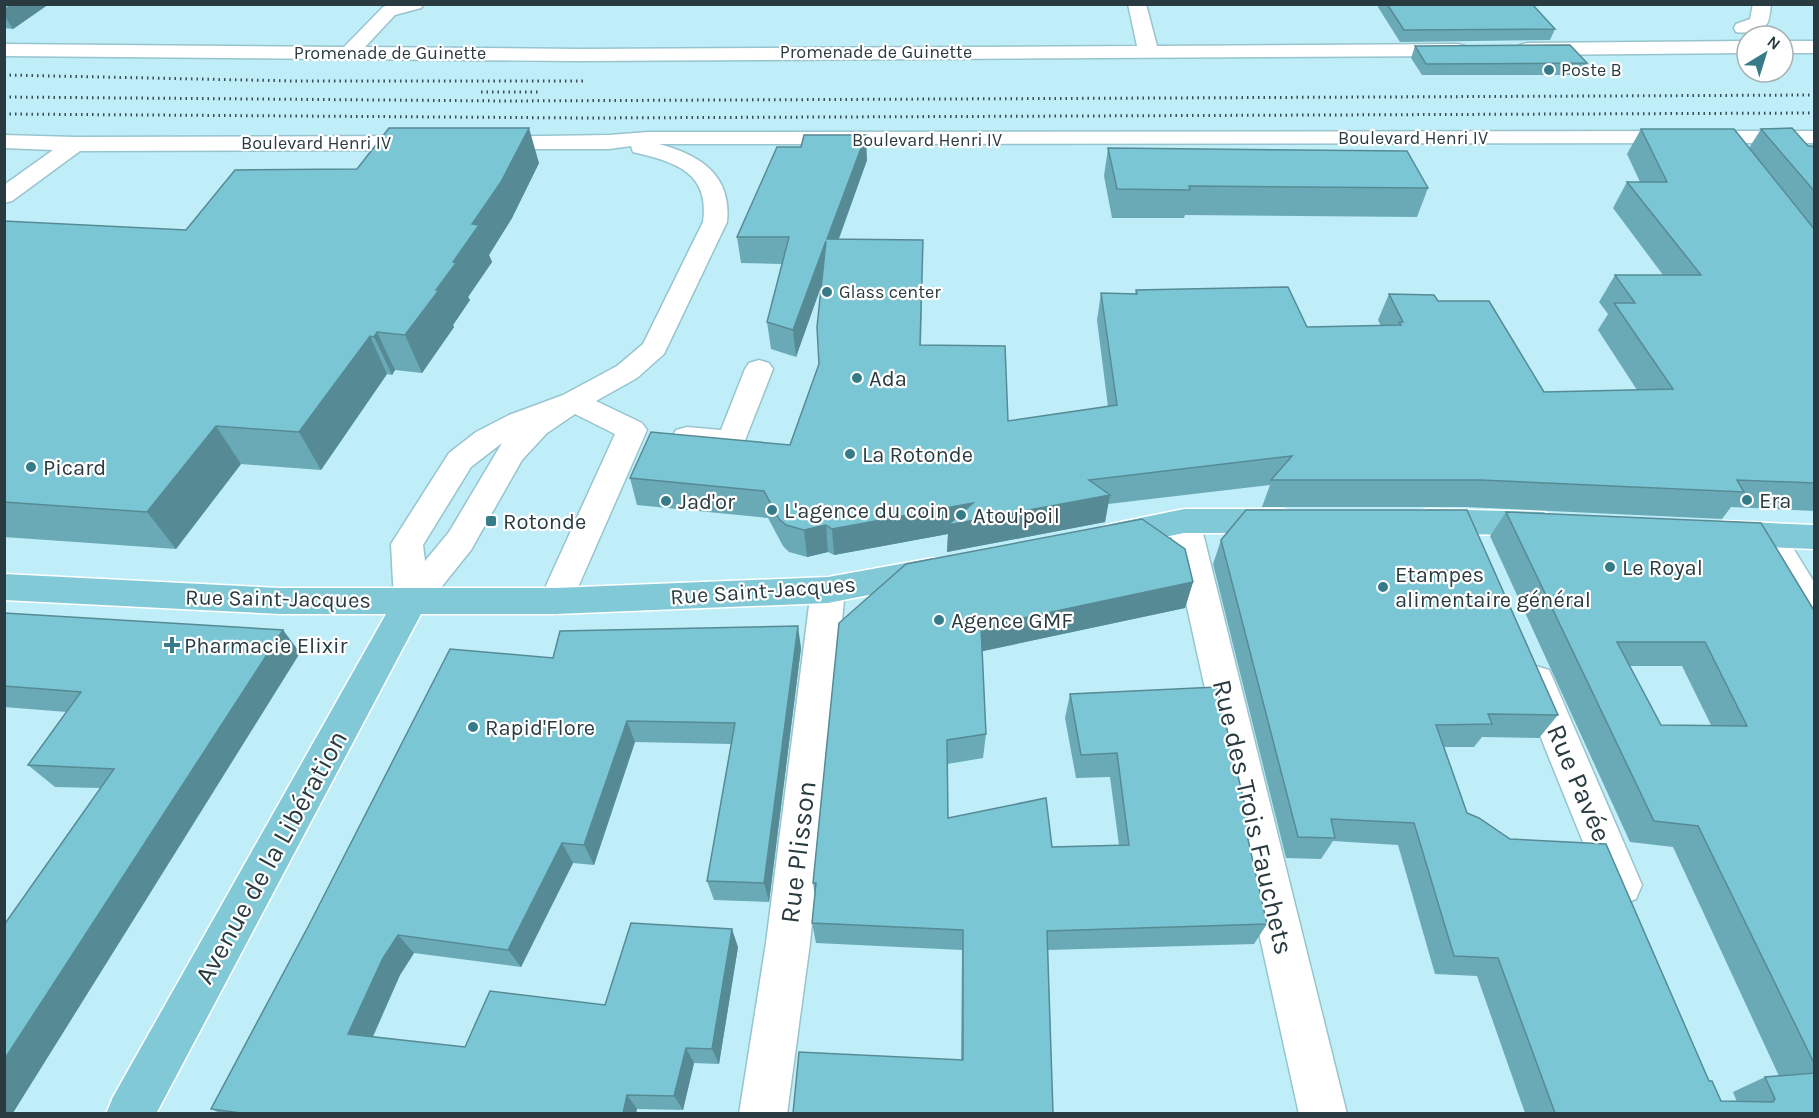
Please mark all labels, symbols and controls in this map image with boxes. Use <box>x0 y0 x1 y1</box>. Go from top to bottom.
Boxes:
north arrow <box>1735 24 1795 84</box>
text: N <box>1764 32 1784 54</box>
street label: Promenade de Guinette <box>780 41 972 63</box>
street label: Promenade de Guinette <box>294 42 486 64</box>
place label: Poste B <box>1561 59 1622 81</box>
marker: Poste B <box>1542 63 1556 77</box>
street label: Boulevard Henri IV <box>1338 127 1488 149</box>
street label: Boulevard Henri IV <box>852 129 1002 151</box>
street label: Boulevard Henri IV <box>241 132 391 154</box>
place label: Glass center <box>839 281 941 303</box>
marker: Glass center <box>820 285 834 299</box>
place label: Ada <box>869 366 907 392</box>
marker: Ada <box>850 371 864 385</box>
place label: La Rotonde <box>862 442 973 468</box>
marker: La Rotonde <box>843 447 857 461</box>
place label: Picard <box>43 455 106 481</box>
marker: Picard <box>24 460 38 474</box>
place label: Era <box>1759 488 1791 514</box>
place label: Jad'or <box>678 489 735 515</box>
marker: Era <box>1740 493 1754 507</box>
marker: Jad'or <box>659 494 673 508</box>
place label: L'agence du coin <box>784 498 949 524</box>
marker: L'agence du coin <box>765 503 779 517</box>
place label: Atou'poil <box>973 503 1060 529</box>
marker: Atou'poil <box>954 508 968 522</box>
place label: Rotonde <box>503 509 586 535</box>
marker: Rotonde <box>484 514 498 528</box>
place label: Le Royal <box>1622 555 1703 581</box>
marker: Le Royal <box>1603 560 1617 574</box>
place label: Etampes alimentaire général <box>1395 562 1591 613</box>
street label: Rue Saint-Jacques <box>669 572 857 610</box>
marker: Etampes alimentaire général <box>1376 580 1390 594</box>
street label: Rue Saint-Jacques <box>185 584 371 614</box>
place label: Agence GMF <box>951 608 1073 634</box>
marker: Agence GMF <box>932 613 946 627</box>
place label: Pharmacie Elixir <box>184 633 348 659</box>
marker: Pharmacie Elixir <box>165 638 179 652</box>
street label: Rue des Trois Fauchets <box>1206 676 1300 958</box>
place label: Rapid'Flore <box>485 715 595 741</box>
marker: Rapid'Flore <box>466 720 480 734</box>
street label: Rue Pavée <box>1540 720 1618 846</box>
street label: Avenue de la Libération <box>188 725 354 989</box>
street label: Rue Plisson <box>773 779 823 925</box>

